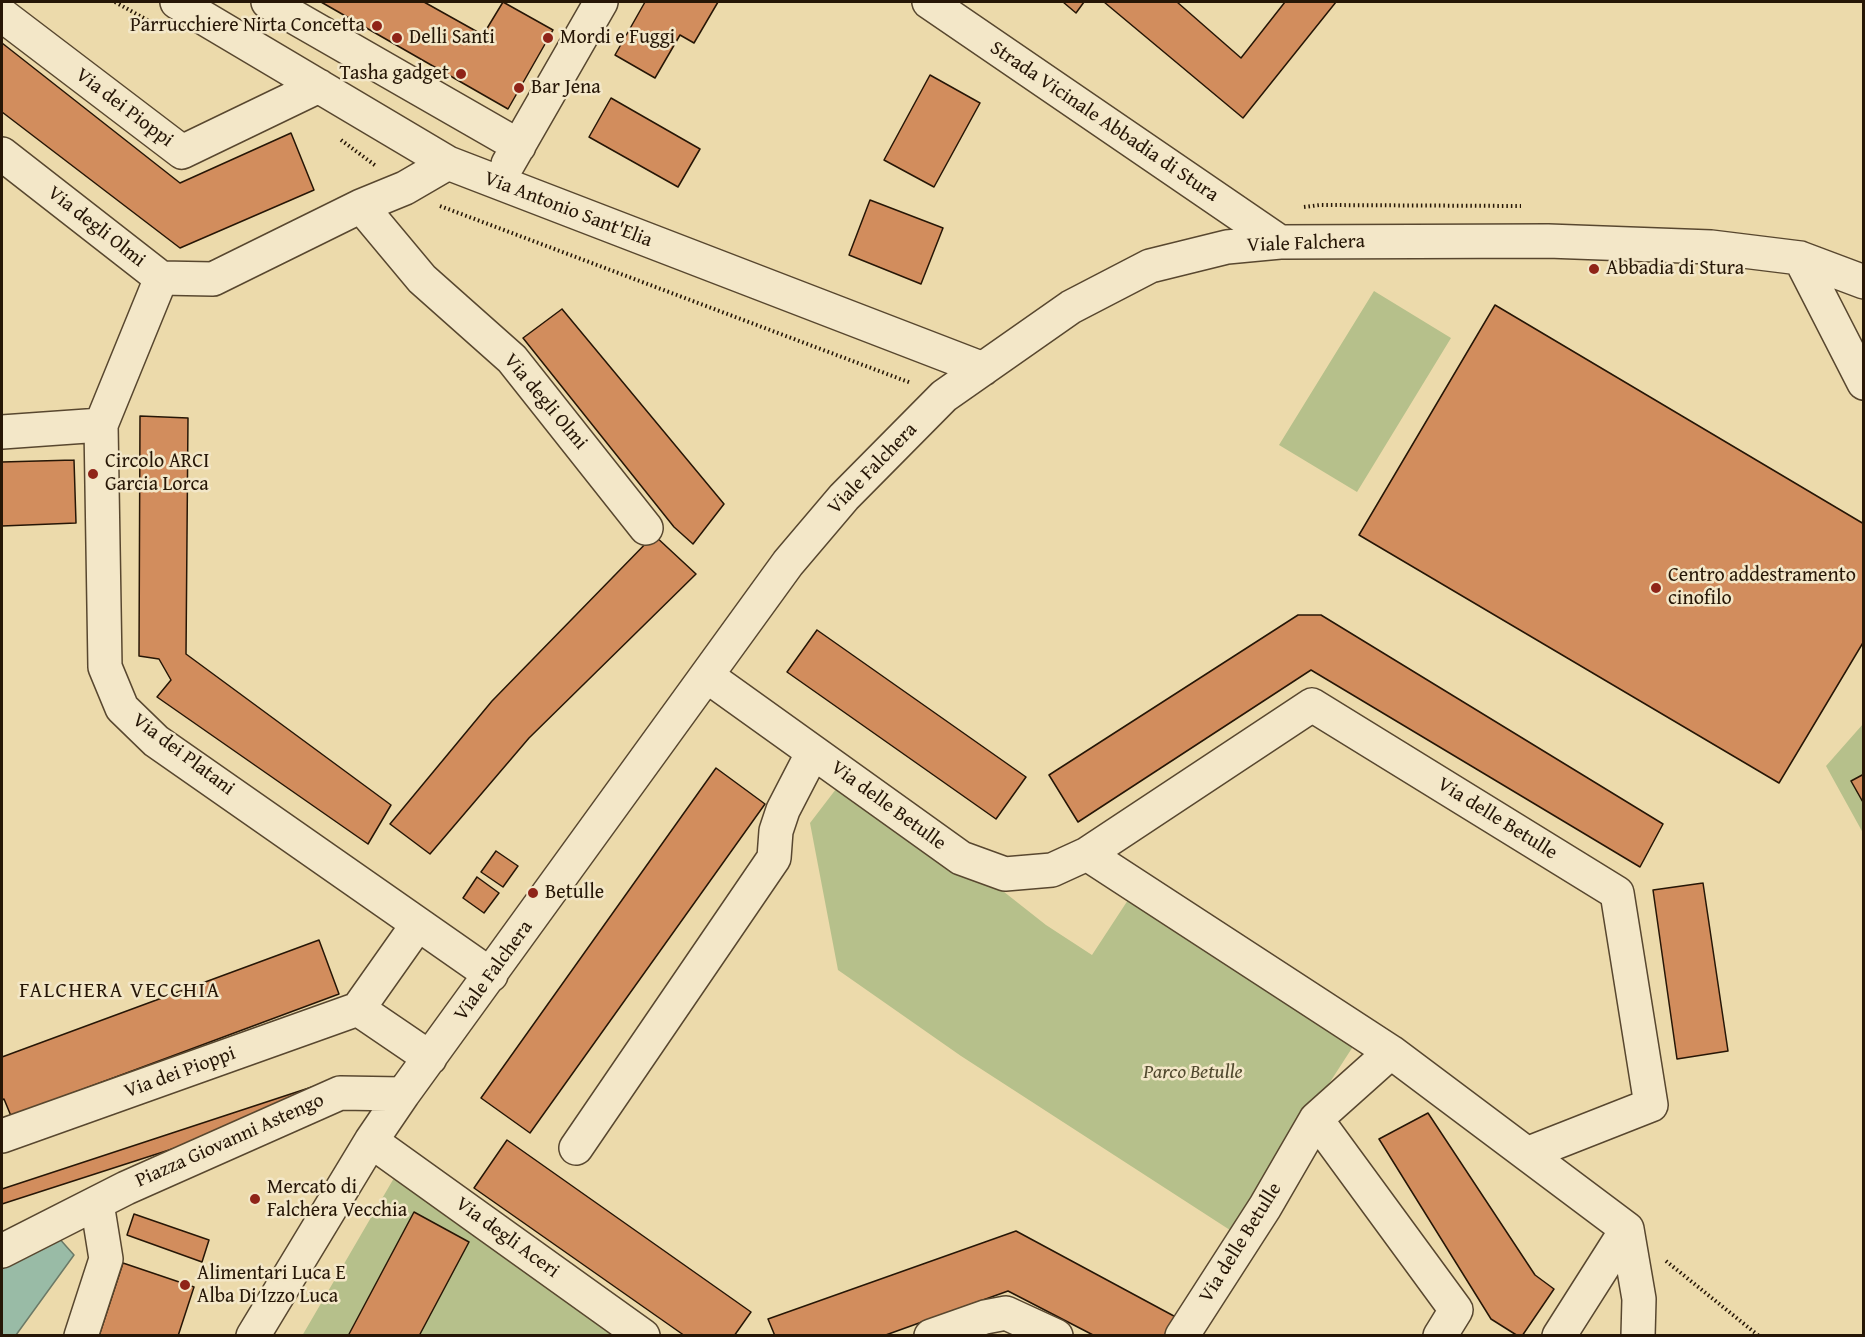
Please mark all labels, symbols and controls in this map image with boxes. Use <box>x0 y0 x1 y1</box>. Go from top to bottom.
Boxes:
place label: Parrucchiere Nirta Concetta <box>130 14 365 38</box>
marker: Parrucchiere Nirta Concetta <box>370 19 384 33</box>
place label: Delli Santi <box>409 26 495 50</box>
place label: Mordi e Fuggi <box>560 26 675 50</box>
marker: Delli Santi <box>390 31 404 45</box>
marker: Mordi e Fuggi <box>541 31 555 45</box>
street label: Strada Vicinale Abbadia di Stura <box>985 36 1223 208</box>
place label: Tasha gadget <box>340 62 449 86</box>
street label: Via dei Pioppi <box>70 63 178 153</box>
marker: Tasha gadget <box>454 67 468 81</box>
place label: Bar Jena <box>531 76 601 100</box>
marker: Bar Jena <box>512 81 526 95</box>
street label: Via Antonio Sant'Elia <box>481 167 655 253</box>
street label: Via degli Olmi <box>42 181 150 273</box>
street label: Viale Falchera <box>1246 230 1366 258</box>
place label: Abbadia di Stura <box>1606 257 1744 281</box>
marker: Abbadia di Stura <box>1587 262 1601 276</box>
street label: Via degli Olmi <box>498 349 592 455</box>
street label: Viale Falchera <box>823 418 923 520</box>
place label: Circolo ARCI Garcia Lorca <box>105 450 209 497</box>
marker: Circolo ARCI Garcia Lorca <box>86 467 100 481</box>
place label: Centro addestramento cinofilo <box>1668 564 1856 611</box>
marker: Centro addestramento cinofilo <box>1649 581 1663 595</box>
street label: Via dei Platani <box>127 709 239 801</box>
street label: Via delle Betulle <box>826 756 950 856</box>
street label: Via delle Betulle <box>1433 773 1561 865</box>
place label: Betulle <box>545 881 604 905</box>
marker: Betulle <box>526 886 540 900</box>
street label: Viale Falchera <box>450 916 538 1026</box>
district label: FALCHERA VECCHIA <box>19 979 221 1005</box>
street label: Via dei Pioppi <box>121 1042 239 1104</box>
park label: Parco Betulle <box>1143 1061 1243 1085</box>
street label: Piazza Giovanni Astengo <box>132 1089 328 1193</box>
place label: Mercato di Falchera Vecchia <box>267 1176 407 1223</box>
street label: Via delle Betulle <box>1195 1179 1287 1307</box>
marker: Mercato di Falchera Vecchia <box>248 1192 262 1206</box>
street label: Via degli Aceri <box>450 1192 564 1284</box>
place label: Alimentari Luca E Alba Di Izzo Luca <box>197 1262 345 1309</box>
marker: Alimentari Luca E Alba Di Izzo Luca <box>178 1278 192 1292</box>

